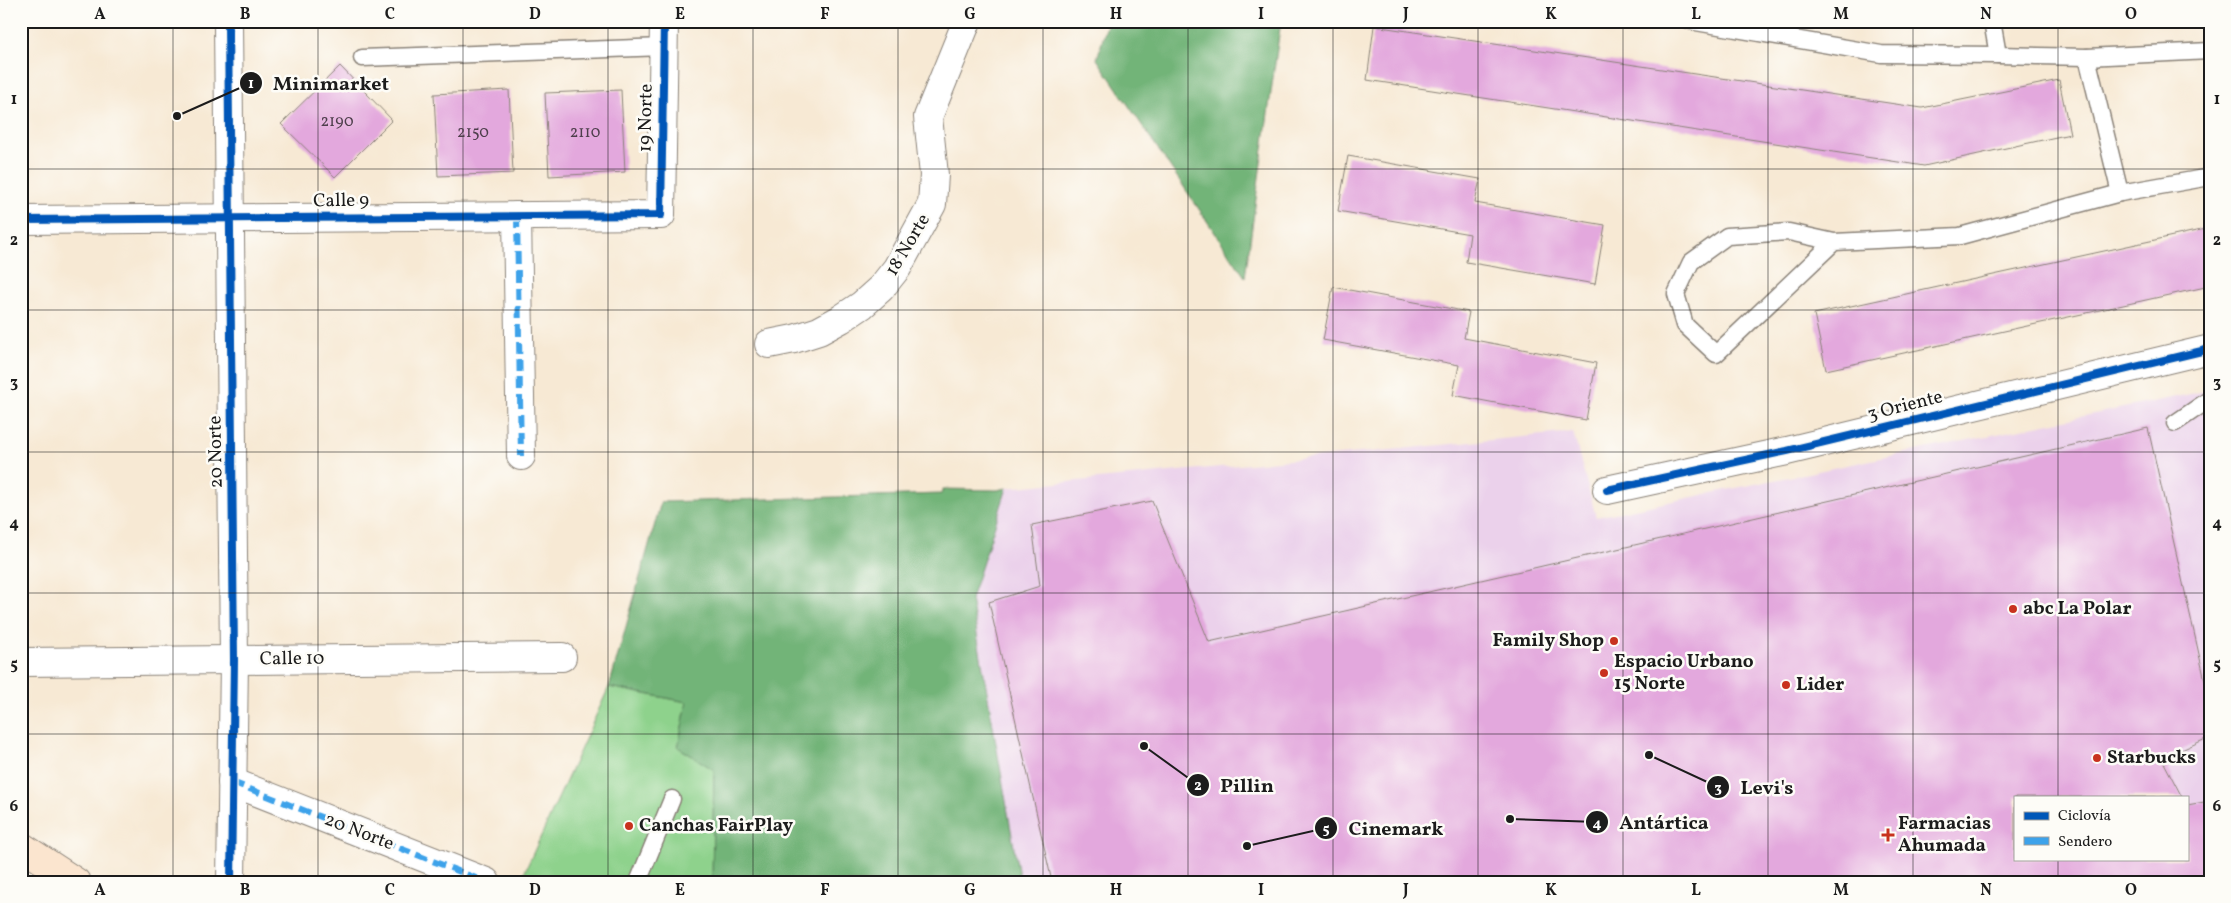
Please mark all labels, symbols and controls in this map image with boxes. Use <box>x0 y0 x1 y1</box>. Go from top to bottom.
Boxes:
text: A <box>94 4 106 26</box>
text: B <box>240 4 251 26</box>
text: C <box>385 4 395 26</box>
text: D <box>529 4 541 26</box>
text: E <box>675 4 685 26</box>
text: F <box>820 4 830 26</box>
text: G <box>964 4 976 26</box>
text: H <box>1110 4 1122 26</box>
text: I <box>1258 4 1264 26</box>
text: J <box>1402 4 1409 26</box>
text: K <box>1545 4 1557 26</box>
text: L <box>1691 4 1701 26</box>
text: M <box>1833 4 1849 26</box>
text: N <box>1980 4 1992 26</box>
text: O <box>2125 4 2137 26</box>
callout: Minimarket <box>238 65 399 100</box>
text: Minimarket <box>273 71 389 99</box>
text: 1 <box>248 74 254 95</box>
street label: 19 Norte <box>632 83 660 153</box>
text: 1 <box>11 89 17 111</box>
text: 1 <box>2214 89 2220 111</box>
house number: 2190 <box>320 111 354 133</box>
house number: 2150 <box>457 122 489 144</box>
house number: 2110 <box>570 122 600 144</box>
street label: Calle 9 <box>313 188 369 214</box>
street label: 18 Norte <box>879 209 937 281</box>
text: 2 <box>10 230 18 252</box>
text: 2 <box>2213 230 2221 252</box>
text: 3 <box>10 372 18 394</box>
text: 3 <box>2213 372 2221 394</box>
street label: 3 Oriente <box>1865 384 1945 428</box>
street label: 20 Norte <box>202 415 230 489</box>
text: 4 <box>9 513 19 535</box>
text: 4 <box>2212 513 2222 535</box>
place label: abc La Polar <box>2023 596 2131 622</box>
marker: abc La Polar <box>2007 603 2019 615</box>
place label: Family Shop <box>1492 628 1604 654</box>
marker: Family Shop <box>1608 635 1620 647</box>
street label: Calle 10 <box>259 645 325 673</box>
place label: Espacio Urbano 15 Norte <box>1614 649 1754 697</box>
text: 5 <box>10 654 18 676</box>
text: 5 <box>2213 654 2221 676</box>
marker: Espacio Urbano 15 Norte <box>1598 667 1610 679</box>
place label: Lider <box>1796 672 1844 698</box>
marker: Lider <box>1780 679 1792 691</box>
place label: Starbucks <box>2107 745 2196 771</box>
marker: Starbucks <box>2091 752 2103 764</box>
callout: Pillin <box>1186 768 1284 803</box>
callout: Levi's <box>1705 769 1803 804</box>
text: Pillin <box>1220 773 1274 801</box>
text: Levi's <box>1740 775 1794 803</box>
text: 2 <box>1194 776 1202 797</box>
text: 3 <box>1714 778 1722 799</box>
text: 6 <box>10 796 19 818</box>
legend <box>2014 796 2188 860</box>
text: 6 <box>2213 796 2222 818</box>
callout: Antártica <box>1584 805 1719 840</box>
text: Ciclovía <box>2058 806 2111 827</box>
street label: 20 Norte <box>320 807 398 857</box>
text: Antártica <box>1619 810 1709 838</box>
callout: Cinemark <box>1313 811 1453 846</box>
place label: Farmacias Ahumada <box>1898 811 1991 859</box>
place label: Canchas FairPlay <box>639 813 793 839</box>
text: 4 <box>1592 814 1602 835</box>
text: Cinemark <box>1349 816 1443 844</box>
text: 5 <box>1322 819 1330 840</box>
marker: Canchas FairPlay <box>623 820 635 832</box>
marker: Farmacias Ahumada <box>1882 829 1894 841</box>
text: Sendero <box>2058 832 2112 853</box>
text: A <box>94 880 106 902</box>
text: B <box>240 880 251 902</box>
text: C <box>385 880 395 902</box>
text: D <box>529 880 541 902</box>
text: E <box>675 880 685 902</box>
text: F <box>820 880 830 902</box>
text: G <box>964 880 976 902</box>
text: H <box>1110 880 1122 902</box>
text: I <box>1258 880 1264 902</box>
text: J <box>1402 880 1409 902</box>
text: K <box>1545 880 1557 902</box>
text: L <box>1691 880 1701 902</box>
text: M <box>1833 880 1849 902</box>
text: N <box>1980 880 1992 902</box>
text: O <box>2125 880 2137 902</box>

